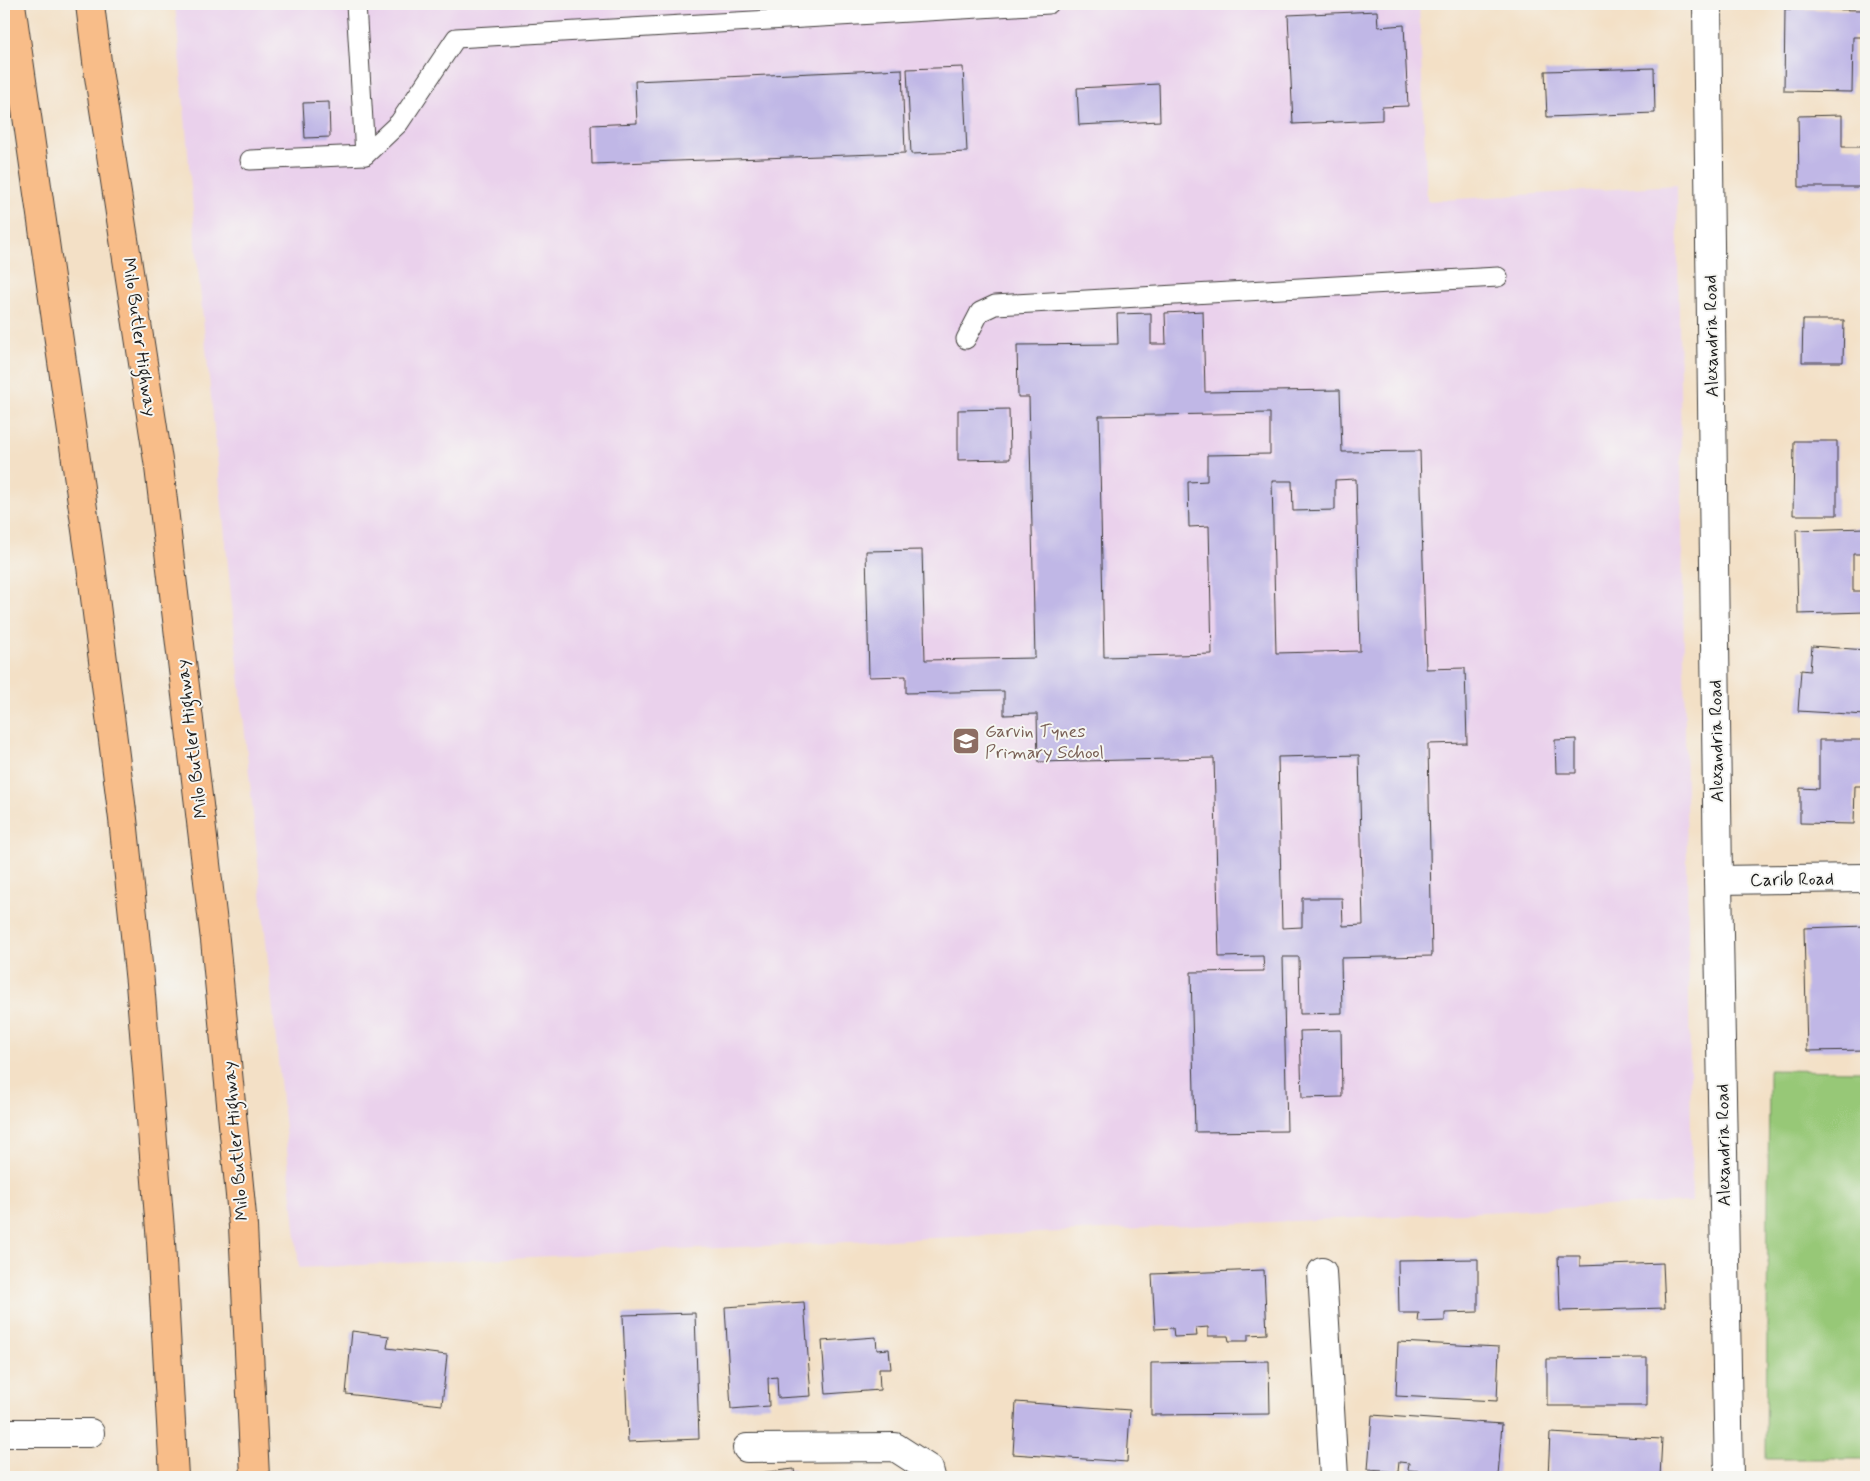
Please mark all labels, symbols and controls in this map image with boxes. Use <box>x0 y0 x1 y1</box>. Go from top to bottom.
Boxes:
street label: Milo Butler Highway <box>114 256 162 418</box>
street label: Alexandria Road <box>1699 275 1725 397</box>
street label: Milo Butler Highway <box>170 658 216 820</box>
street label: Alexandria Road <box>1704 680 1730 802</box>
place label: Garvin Tynes Primary School <box>985 720 1104 765</box>
school or university icon: Garvin Tynes Primary School <box>951 726 981 756</box>
street label: Carib Road <box>1750 867 1834 893</box>
street label: Milo Butler Highway <box>217 1060 257 1222</box>
street label: Alexandria Road <box>1711 1084 1737 1206</box>

